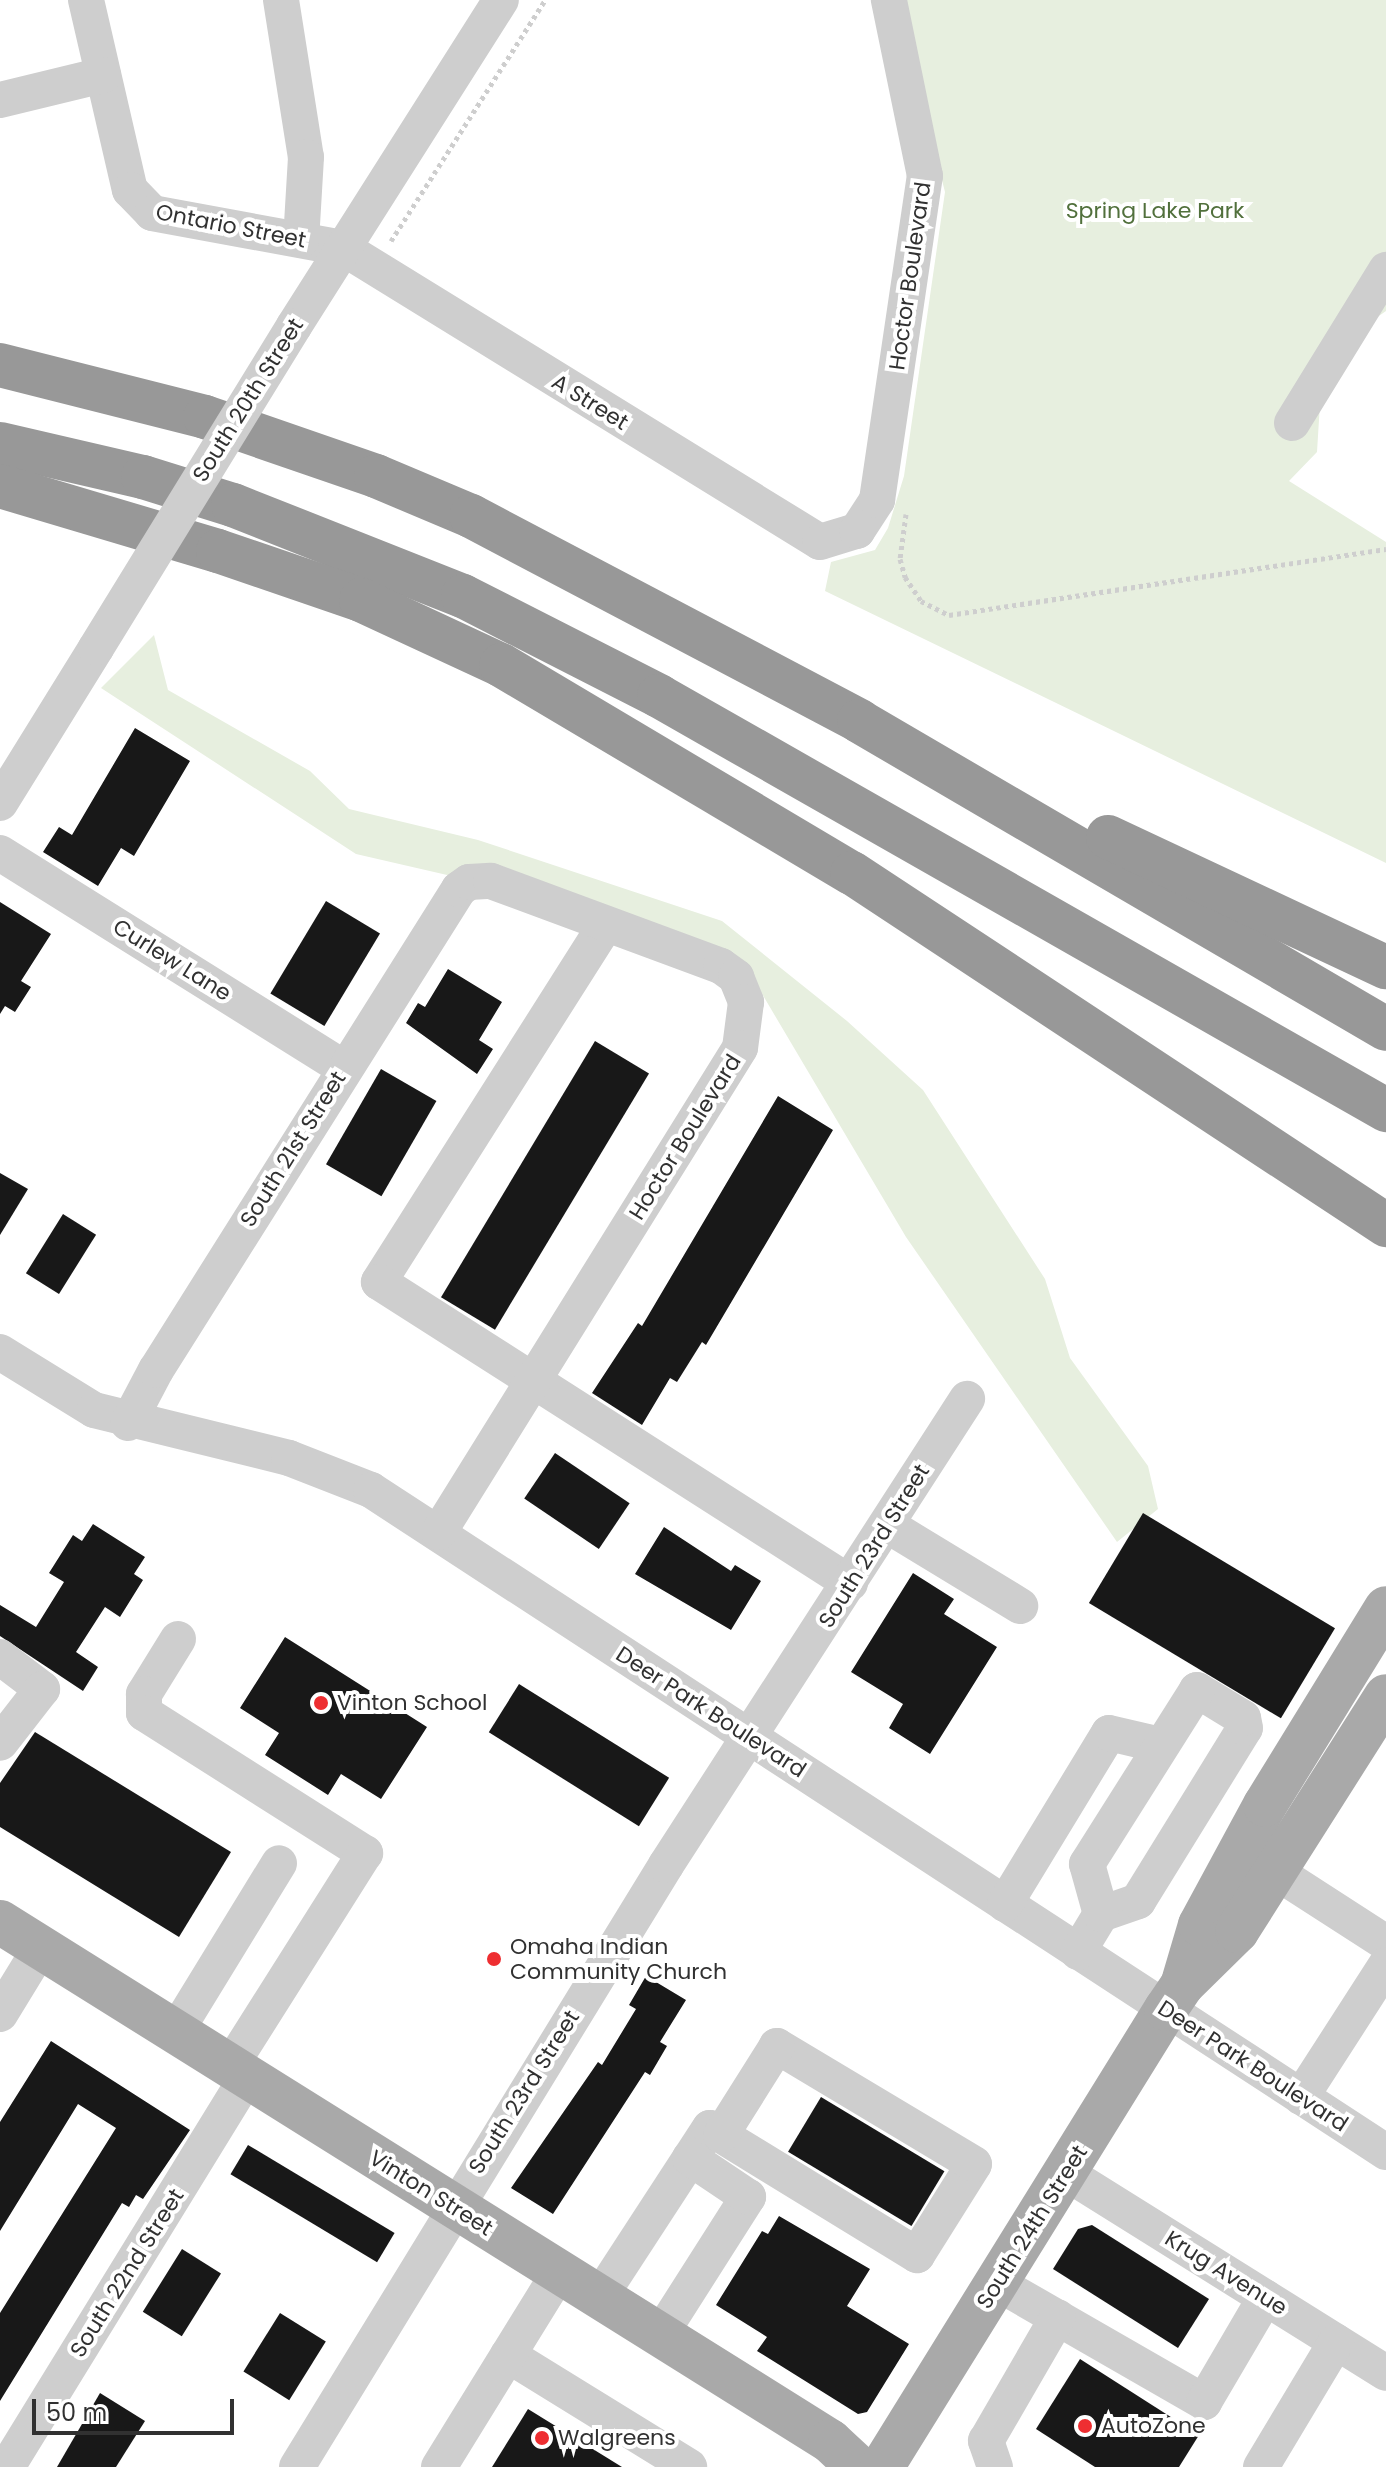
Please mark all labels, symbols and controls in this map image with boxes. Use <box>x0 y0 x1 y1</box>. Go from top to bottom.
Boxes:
street label: Hoctor Boulevard <box>884 180 936 372</box>
park label: Spring Lake Park <box>1066 198 1244 224</box>
street label: Ontario Street <box>154 199 308 253</box>
street label: South 20th Street <box>187 313 309 487</box>
street label: A Street <box>547 368 633 436</box>
street label: Curlew Lane <box>108 913 236 1007</box>
street label: Hoctor Boulevard <box>624 1050 746 1224</box>
street label: South 21st Street <box>235 1066 351 1232</box>
street label: South 23rd Street <box>813 1459 935 1633</box>
street label: Deer Park Boulevard <box>611 1641 811 1783</box>
place label: Vinton School <box>337 1690 487 1716</box>
marker: Vinton School <box>312 1694 330 1712</box>
place label: Omaha Indian Community Church <box>510 1933 727 1984</box>
marker: Omaha Indian Community Church <box>485 1950 503 1968</box>
street label: Deer Park Boulevard <box>1153 1995 1353 2137</box>
street label: South 23rd Street <box>463 2005 585 2179</box>
street label: South 24th Street <box>971 2140 1093 2314</box>
street label: Vinton Street <box>364 2144 498 2242</box>
street label: South 22nd Street <box>65 2184 189 2362</box>
street label: Krug Avenue <box>1160 2225 1292 2321</box>
scale bar <box>36 2383 238 2433</box>
text: 50 m <box>46 2396 107 2429</box>
place label: AutoZone <box>1101 2413 1206 2439</box>
marker: AutoZone <box>1076 2417 1094 2435</box>
place label: Walgreens <box>558 2425 676 2451</box>
marker: Walgreens <box>533 2429 551 2447</box>

